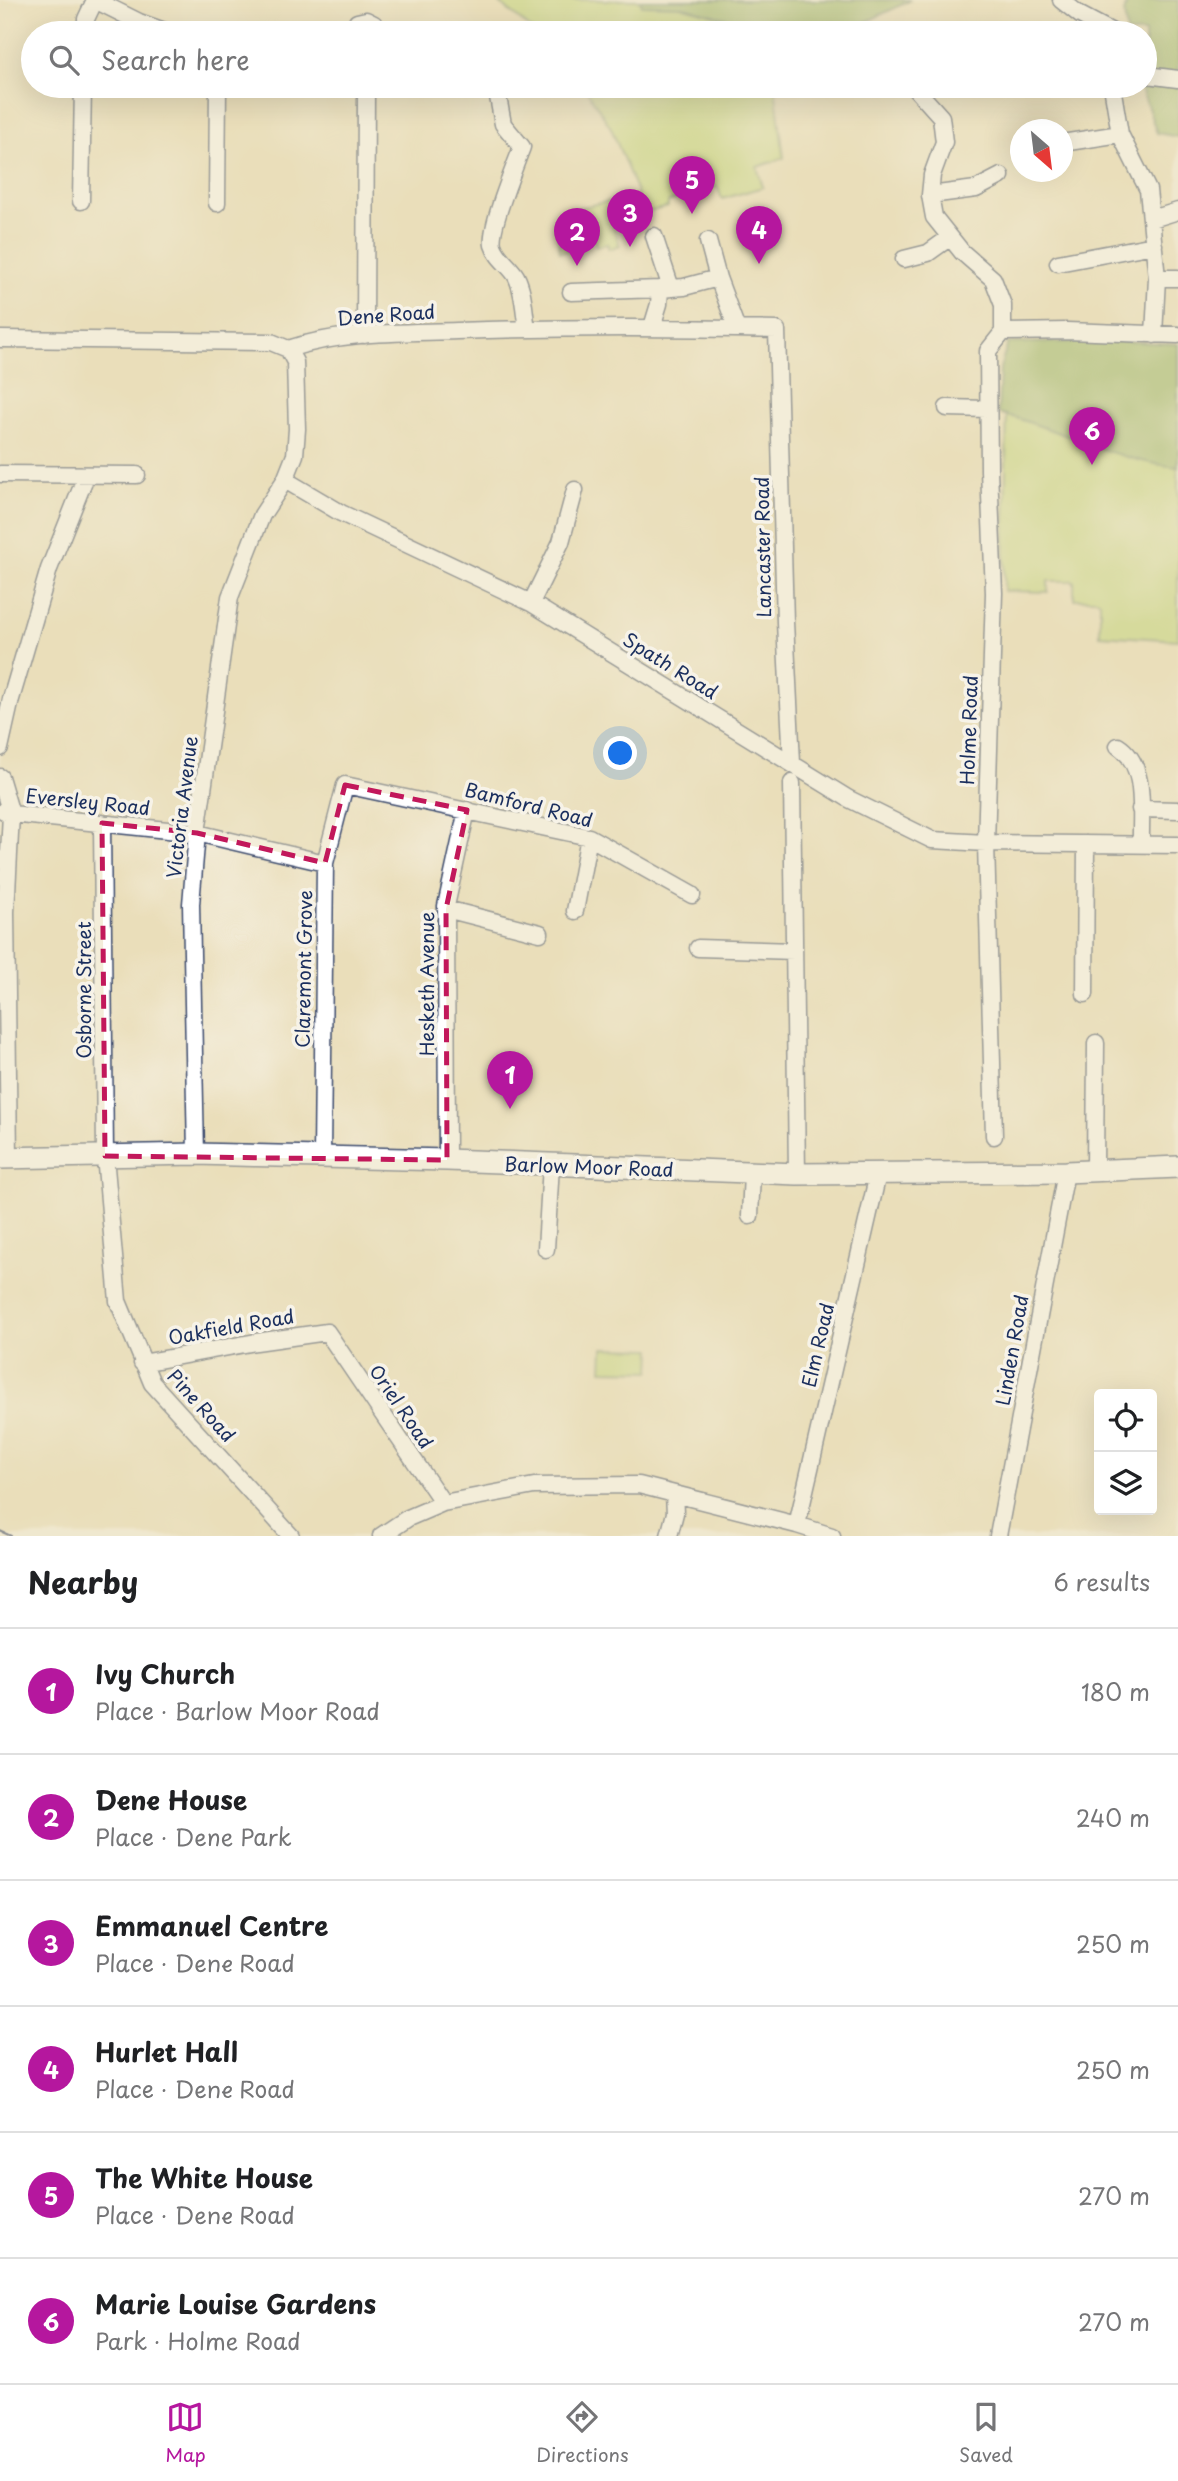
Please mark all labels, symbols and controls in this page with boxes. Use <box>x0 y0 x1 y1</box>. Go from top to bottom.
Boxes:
search box <box>21 21 1157 98</box>
text: Search here <box>101 40 250 79</box>
icon: search <box>45 41 83 79</box>
north arrow <box>1010 119 1073 182</box>
pin: 5 <box>669 156 715 214</box>
pin: 3 <box>607 189 653 247</box>
pin: 4 <box>736 206 782 264</box>
pin: 2 <box>554 208 600 266</box>
street label: Dene Road <box>336 297 436 331</box>
pin: 6 <box>1069 407 1115 465</box>
street label: Lancaster Road <box>747 476 777 618</box>
street label: Spath Road <box>618 625 724 705</box>
street label: Holme Road <box>952 675 984 785</box>
street label: Victoria Avenue <box>158 734 204 880</box>
your location <box>603 736 637 770</box>
street label: Bamford Road <box>462 775 596 833</box>
street label: Eversley Road <box>24 781 152 821</box>
street label: Claremont Grove <box>288 890 318 1048</box>
street label: Hesketh Avenue <box>412 912 440 1056</box>
street label: Osborne Street <box>69 921 97 1059</box>
pin: 1 <box>487 1051 533 1109</box>
street label: Barlow Moor Road <box>504 1149 674 1183</box>
street label: Linden Road <box>987 1292 1035 1408</box>
street label: Elm Road <box>794 1300 840 1390</box>
street label: Oakfield Road <box>166 1301 296 1351</box>
street label: Oriel Road <box>363 1358 441 1454</box>
street label: Pine Road <box>162 1362 242 1448</box>
map controls <box>1094 1389 1157 1515</box>
button: locate <box>1094 1389 1157 1452</box>
button: layers <box>1094 1452 1157 1515</box>
text: Nearby <box>28 1559 138 1604</box>
text: 6 results <box>1054 1564 1150 1599</box>
text: Ivy Church <box>95 1654 235 1693</box>
text: 1 <box>46 1674 57 1709</box>
text: 180 m <box>1081 1674 1150 1709</box>
text: Place · Barlow Moor Road <box>95 1693 380 1728</box>
text: Dene House <box>95 1780 247 1819</box>
text: 2 <box>43 1800 59 1835</box>
text: 240 m <box>1076 1800 1150 1835</box>
text: Place · Dene Park <box>95 1819 292 1854</box>
text: Emmanuel Centre <box>95 1906 328 1945</box>
text: 3 <box>43 1926 59 1961</box>
text: 250 m <box>1076 1926 1150 1961</box>
text: Place · Dene Road <box>95 1945 295 1980</box>
text: Hurlet Hall <box>95 2032 238 2071</box>
text: 4 <box>43 2052 59 2087</box>
text: 250 m <box>1076 2052 1150 2087</box>
text: Place · Dene Road <box>95 2071 295 2106</box>
text: The White House <box>95 2158 313 2197</box>
text: 5 <box>44 2178 58 2213</box>
text: 270 m <box>1078 2178 1150 2213</box>
text: Place · Dene Road <box>95 2197 295 2232</box>
text: Marie Louise Gardens <box>95 2284 376 2323</box>
text: 6 <box>43 2304 59 2339</box>
text: 270 m <box>1078 2304 1150 2339</box>
text: Park · Holme Road <box>95 2323 301 2358</box>
tab: Map <box>165 2398 206 2468</box>
tab: Directions <box>536 2398 629 2468</box>
tab: Saved <box>959 2398 1013 2468</box>

